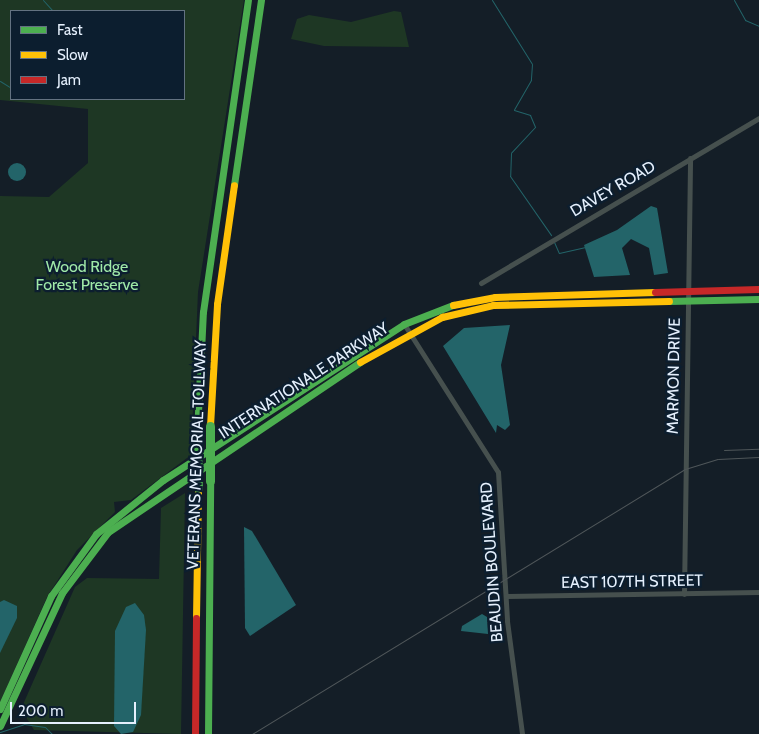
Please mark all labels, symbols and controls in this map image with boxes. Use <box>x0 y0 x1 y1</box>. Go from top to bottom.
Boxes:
legend <box>10 10 185 100</box>
text: Fast <box>57 21 82 39</box>
text: Slow <box>57 46 88 64</box>
text: Jam <box>57 71 81 89</box>
street label: DAVEY ROAD <box>567 157 659 221</box>
park label: Wood Ridge Forest Preserve <box>36 257 138 295</box>
street label: MARMON DRIVE <box>663 318 685 434</box>
street label: INTERNATIONALE PARKWAY <box>215 319 393 443</box>
street label: VETERANS MEMORIAL TOLLWAY <box>183 340 211 570</box>
street label: BEAUDIN BOULEVARD <box>477 481 507 643</box>
street label: EAST 107TH STREET <box>561 571 703 593</box>
scale bar <box>12 692 139 724</box>
text: 200 m <box>18 702 63 720</box>

